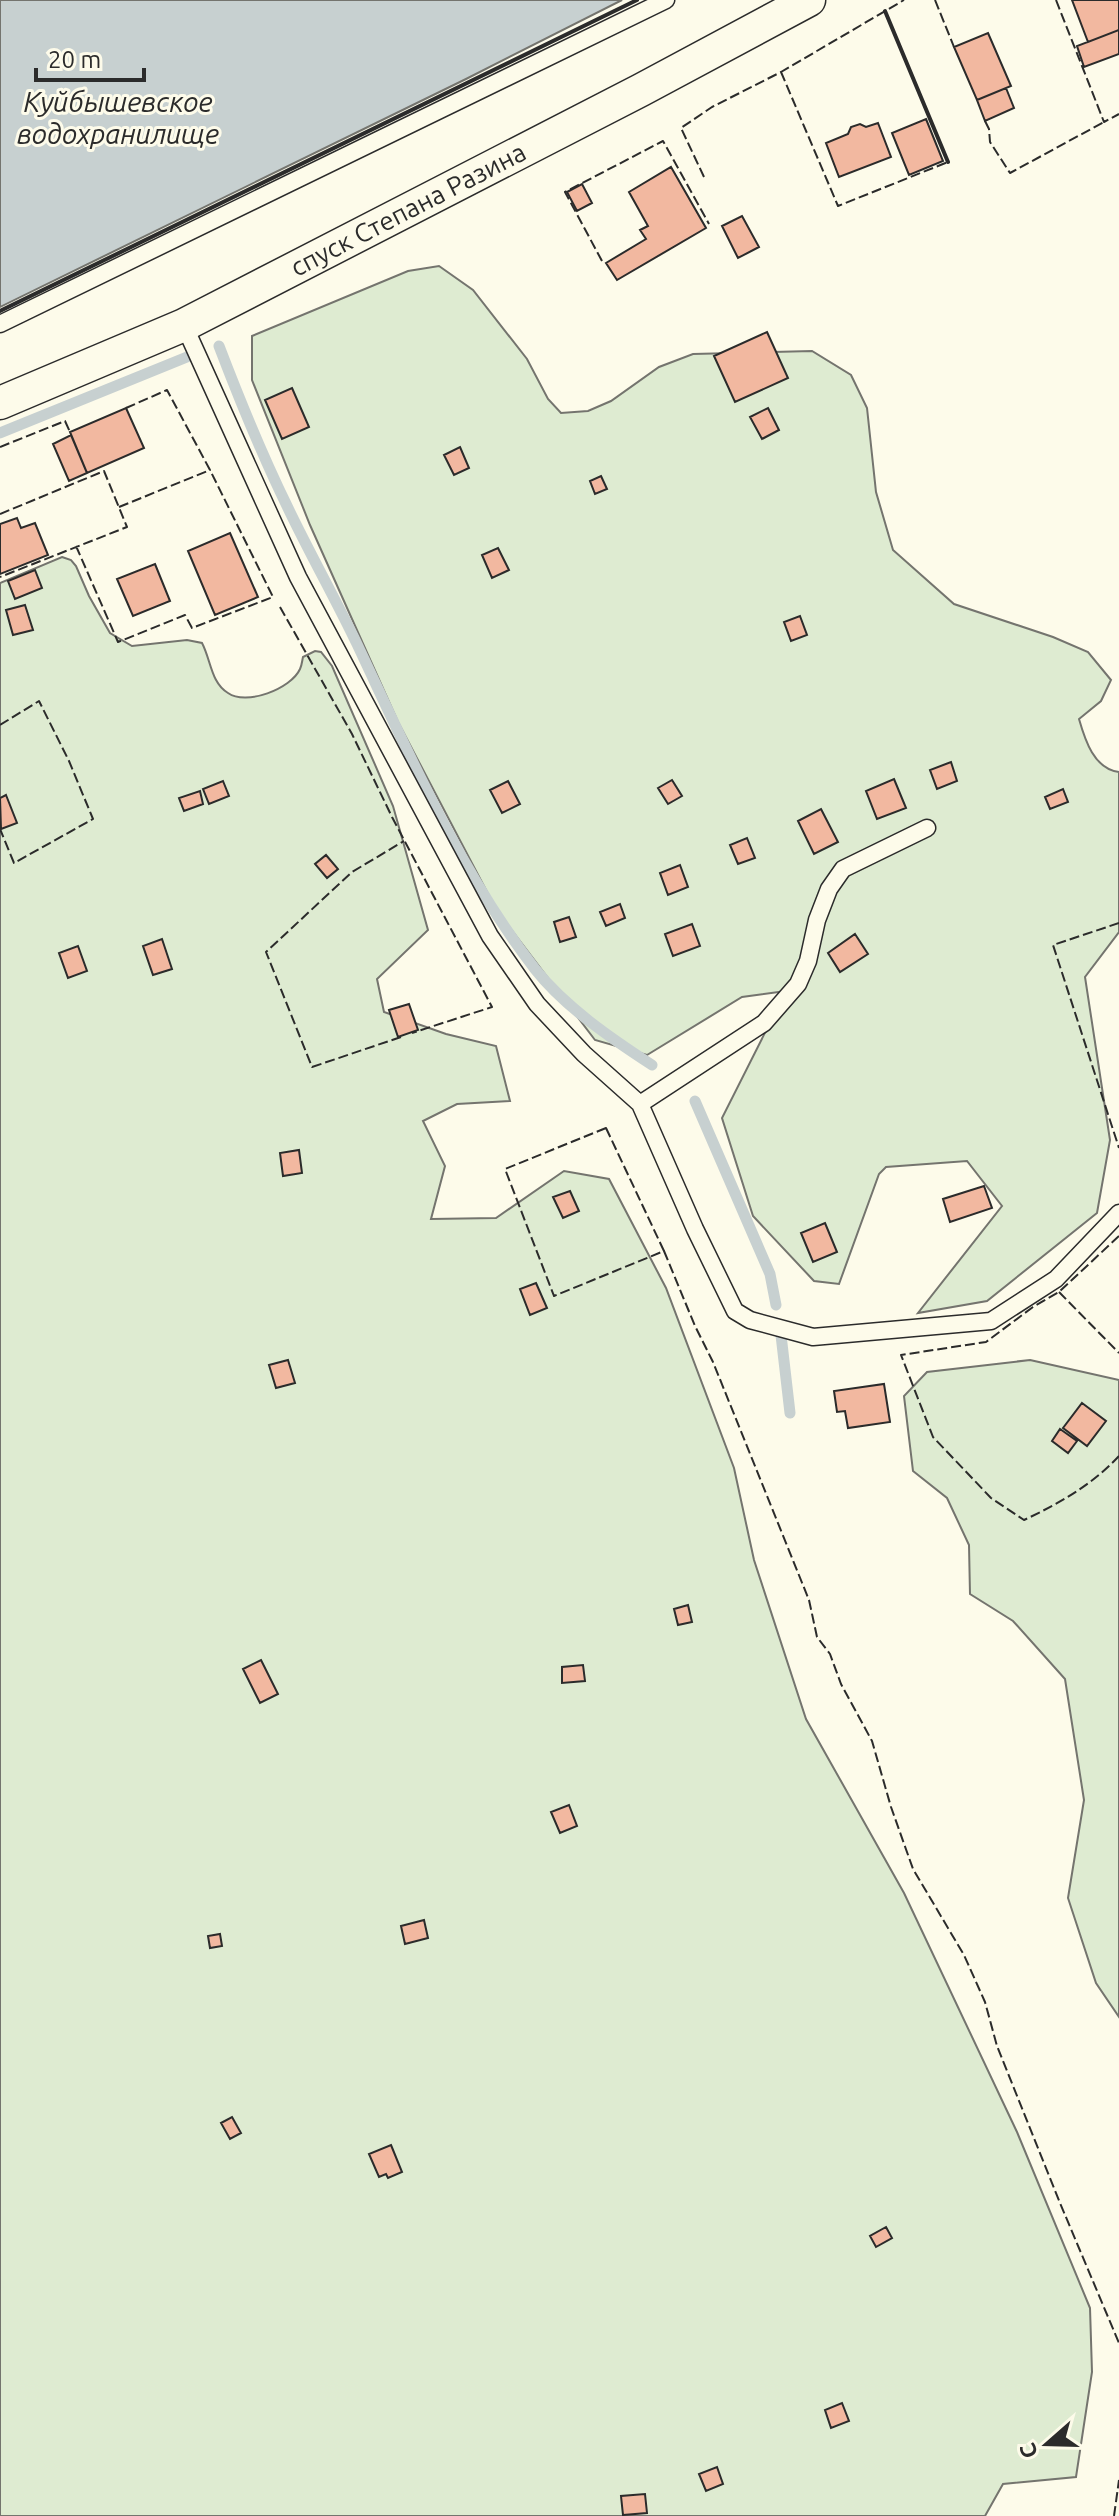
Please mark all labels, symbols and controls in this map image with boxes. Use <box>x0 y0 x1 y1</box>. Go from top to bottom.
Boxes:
scale bar <box>36 32 144 82</box>
text: 20 m <box>48 46 101 73</box>
water label: Куйбышевское водохранилище <box>17 86 219 149</box>
street label: спуск Степана Разина <box>286 137 530 282</box>
north arrow <box>1007 2404 1087 2484</box>
text: С <box>1014 2440 1042 2462</box>

